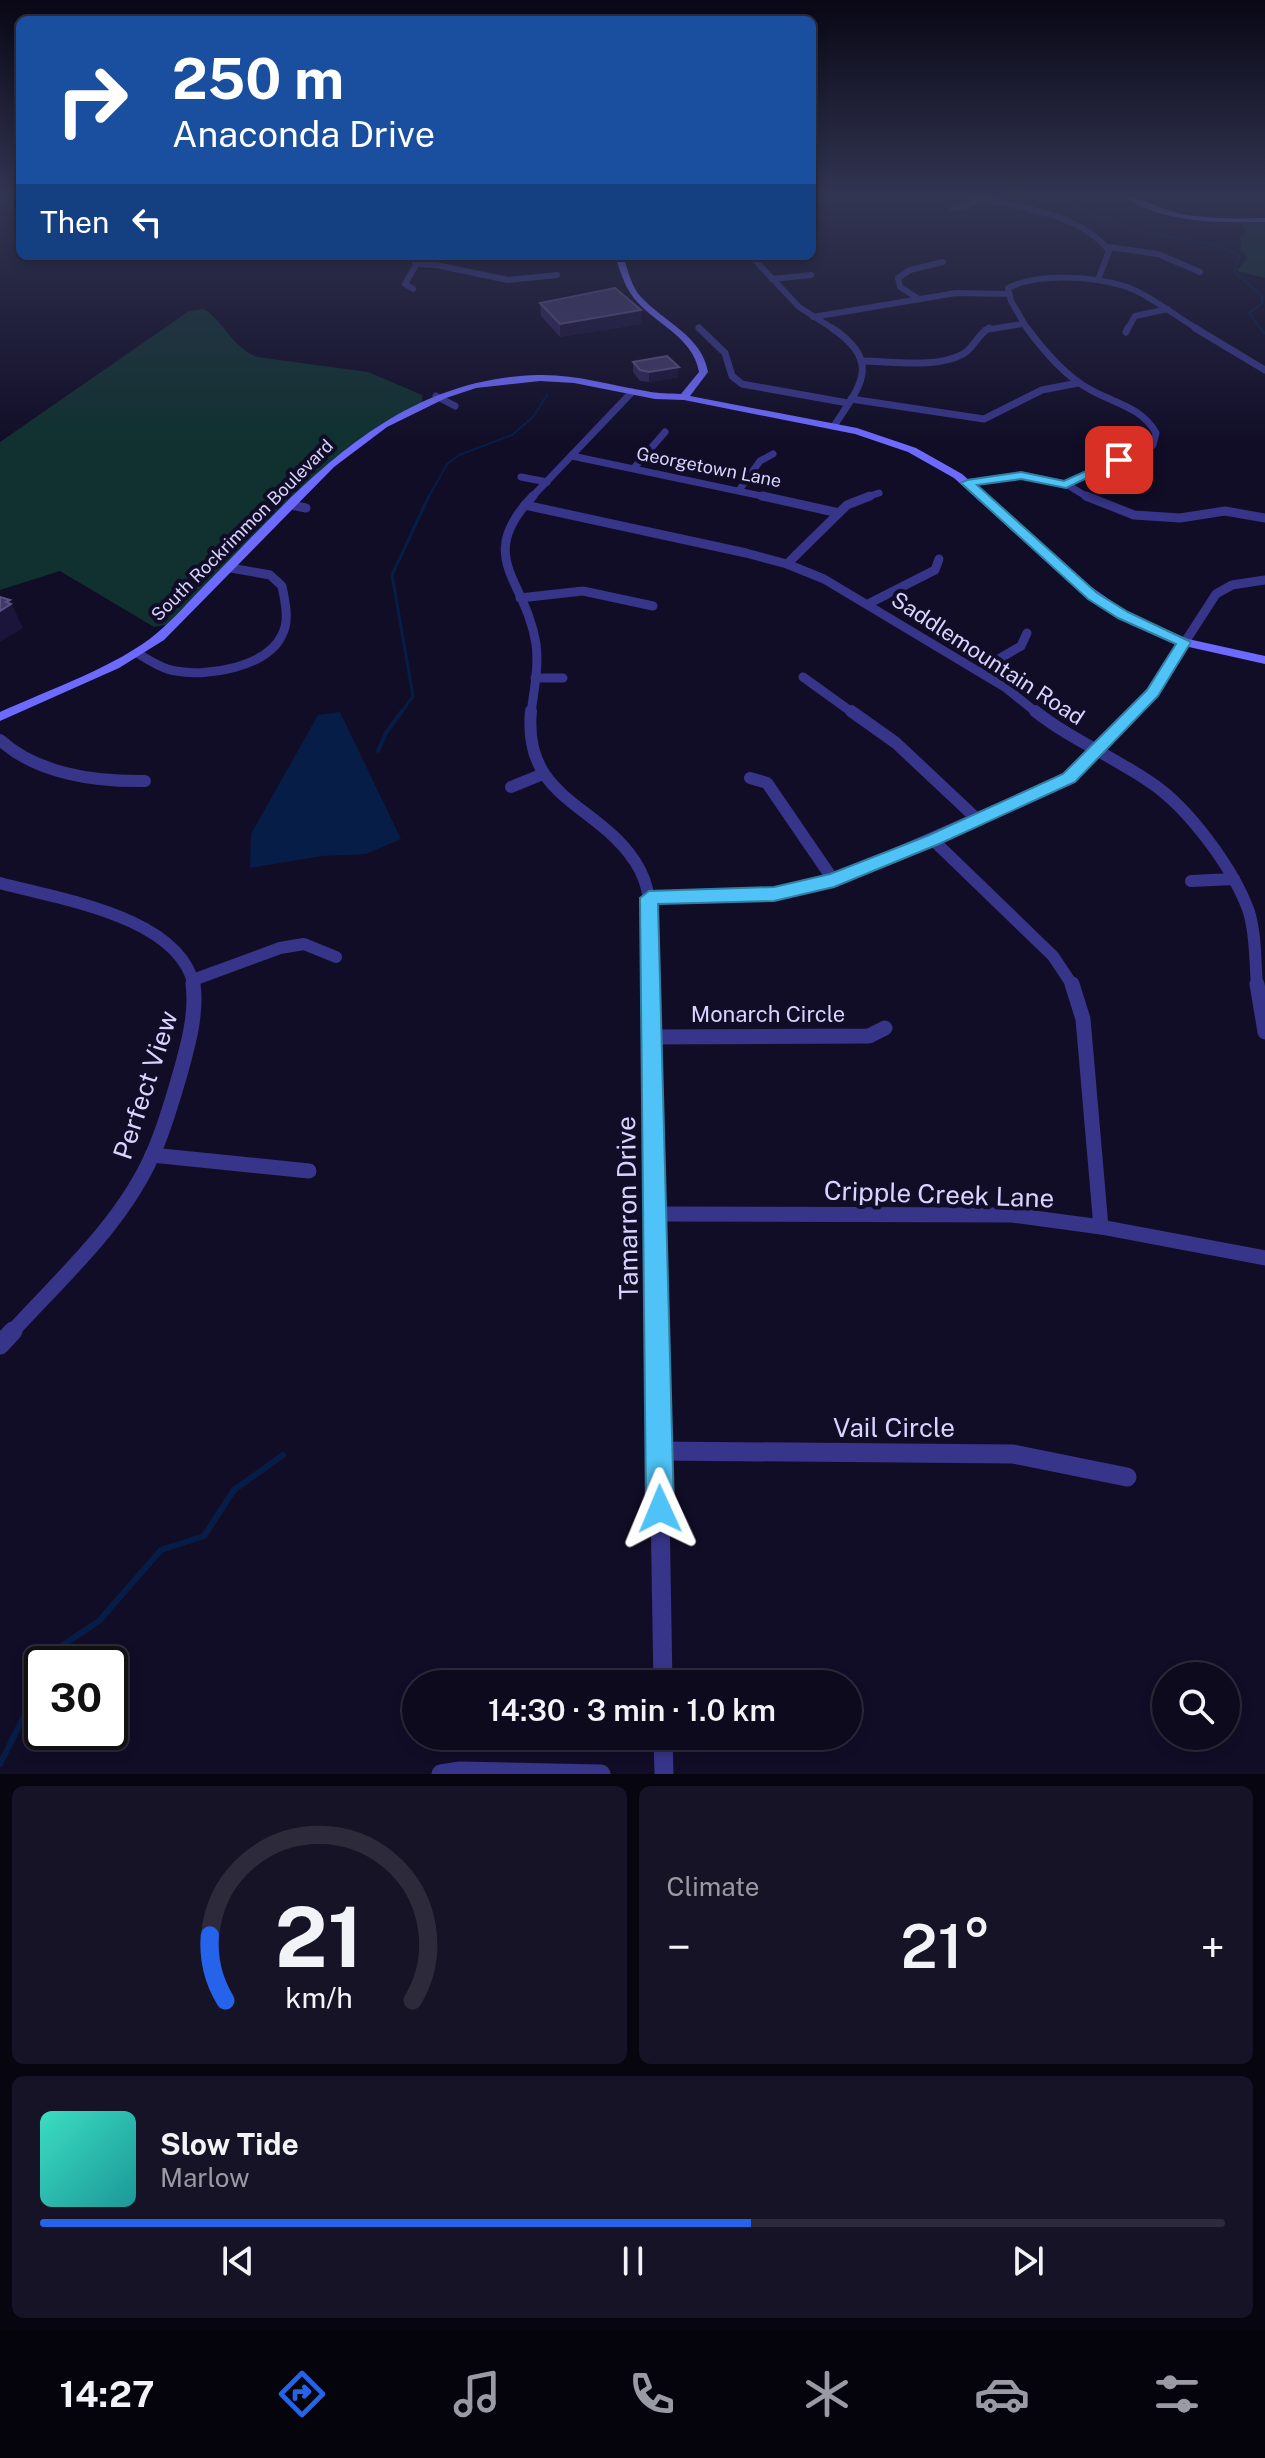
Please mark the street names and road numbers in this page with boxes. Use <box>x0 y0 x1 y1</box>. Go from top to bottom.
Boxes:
street label: South Rockrimmon Boulevard <box>147 435 337 625</box>
street label: Georgetown Lane <box>635 443 783 491</box>
street label: Saddlemountain Road <box>887 586 1089 730</box>
street label: Monarch Circle <box>691 1001 845 1027</box>
street label: Perfect View <box>106 1007 184 1163</box>
street label: Tamarron Drive <box>610 1116 644 1300</box>
street label: Cripple Creek Lane <box>823 1174 1055 1214</box>
street label: Vail Circle <box>833 1412 955 1443</box>

